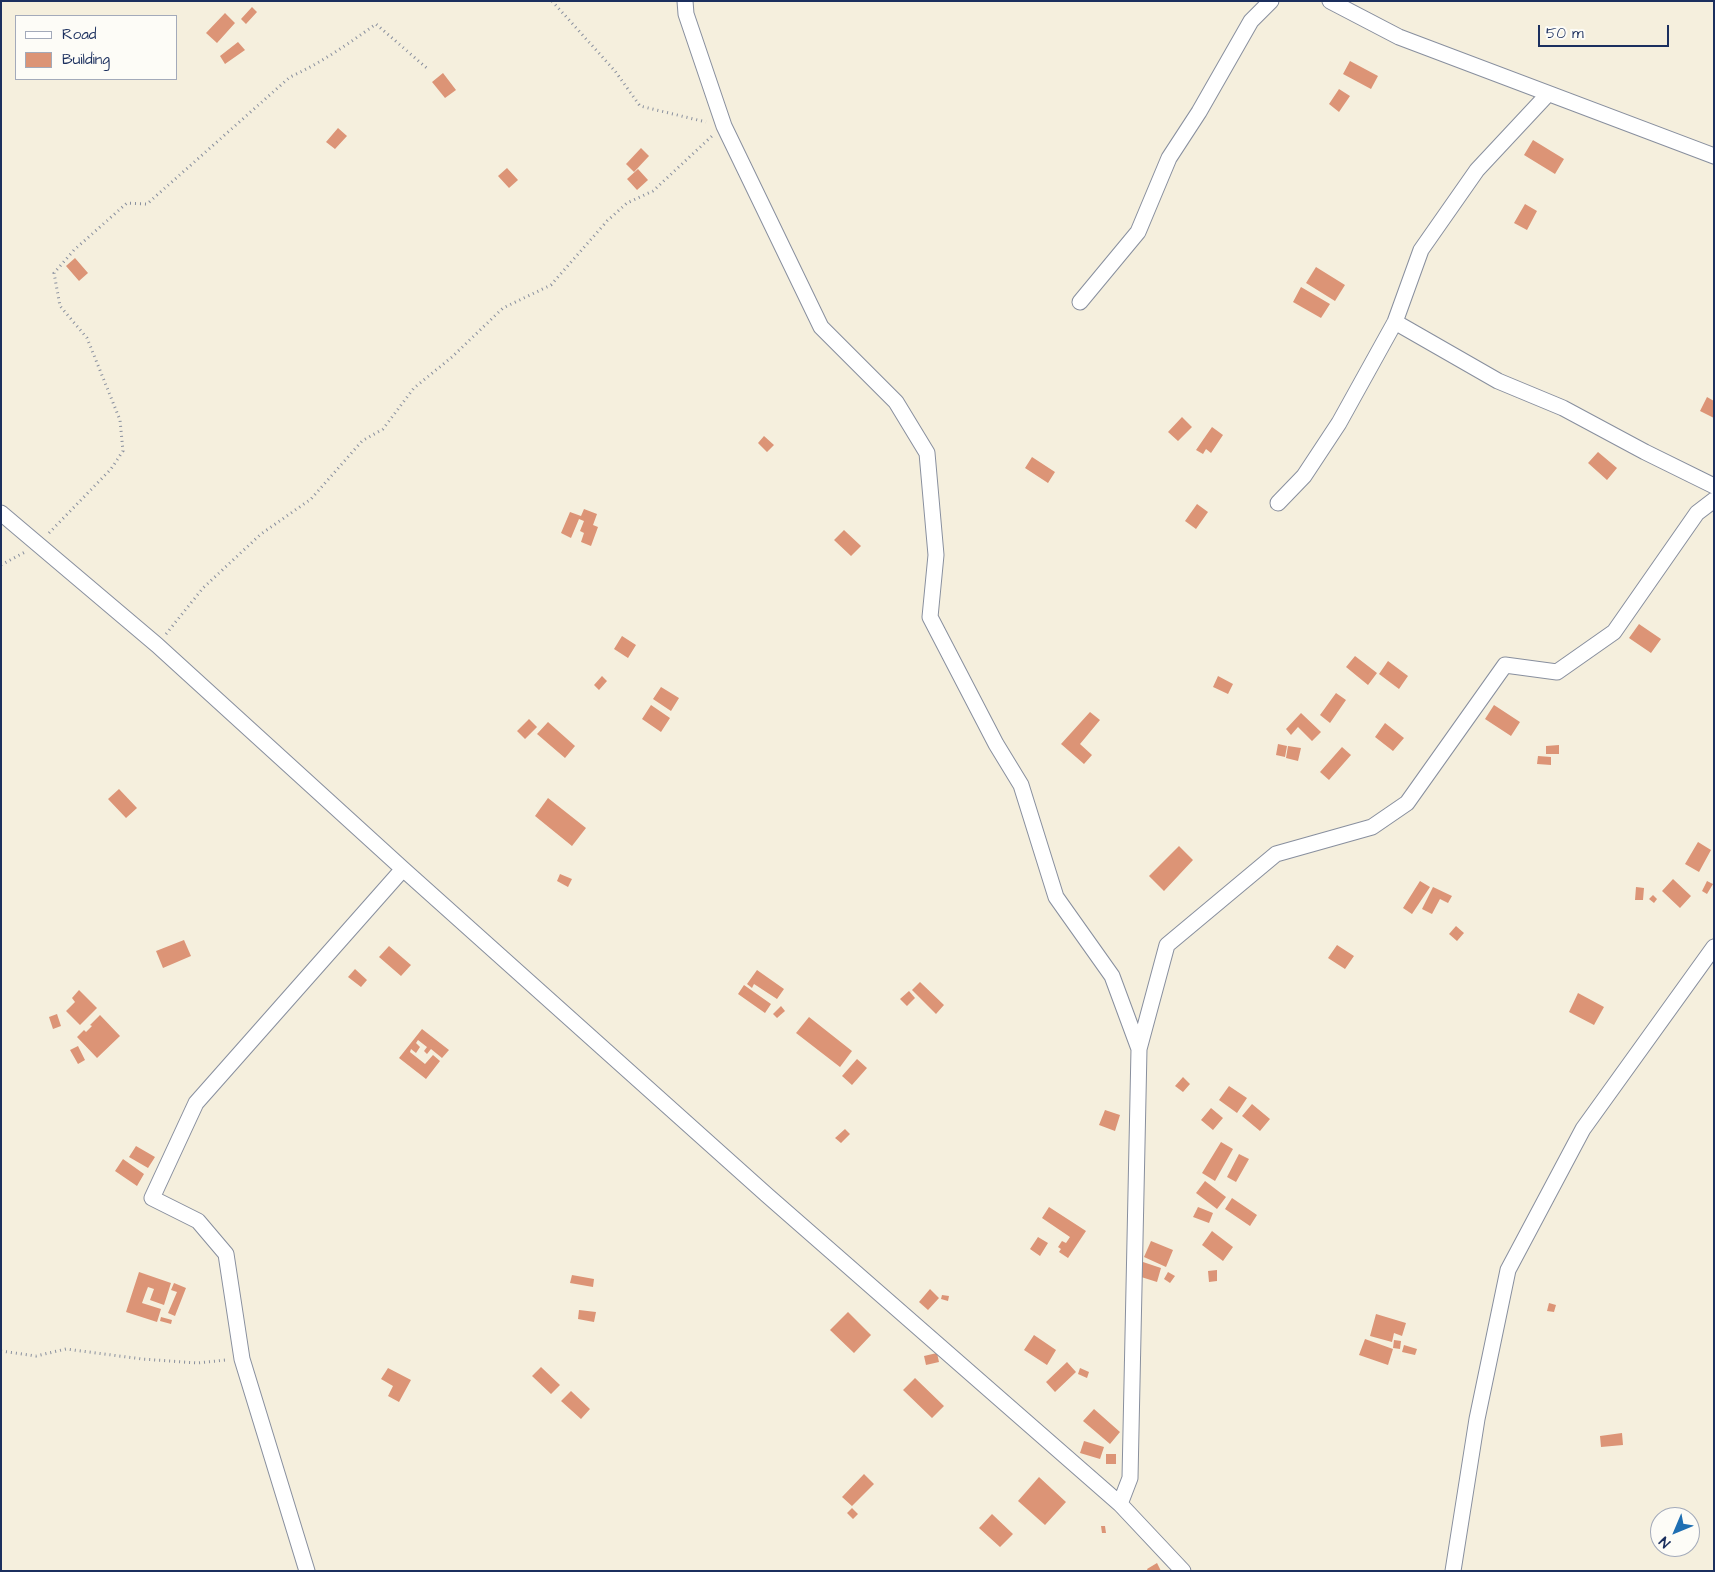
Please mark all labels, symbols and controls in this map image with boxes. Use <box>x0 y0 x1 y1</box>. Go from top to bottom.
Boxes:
legend <box>15 15 178 80</box>
scale bar <box>1540 15 1671 47</box>
text: 50 m <box>1546 23 1584 44</box>
text: Road <box>62 24 96 45</box>
text: Building <box>62 49 110 70</box>
north arrow <box>1650 1507 1700 1557</box>
text: N <box>1655 1532 1675 1552</box>

